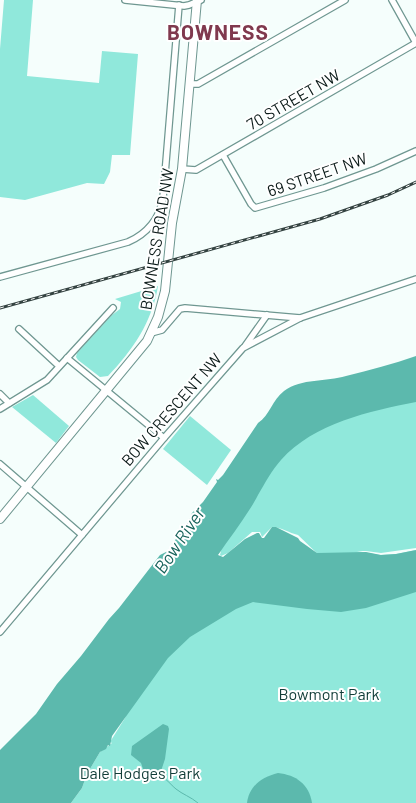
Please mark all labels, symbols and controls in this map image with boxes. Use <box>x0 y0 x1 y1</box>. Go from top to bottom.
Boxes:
district label: BOWNESS <box>167 19 269 44</box>
street label: 70 STREET NW <box>243 65 343 133</box>
street label: 69 STREET NW <box>265 148 369 200</box>
street label: BOWNESS ROAD NW <box>135 167 177 311</box>
street label: BOW CRESCENT NW <box>117 349 225 469</box>
water label: Bow River <box>149 502 209 577</box>
park label: Bowmont Park <box>279 684 379 703</box>
park label: Dale Hodges Park <box>80 763 200 782</box>

